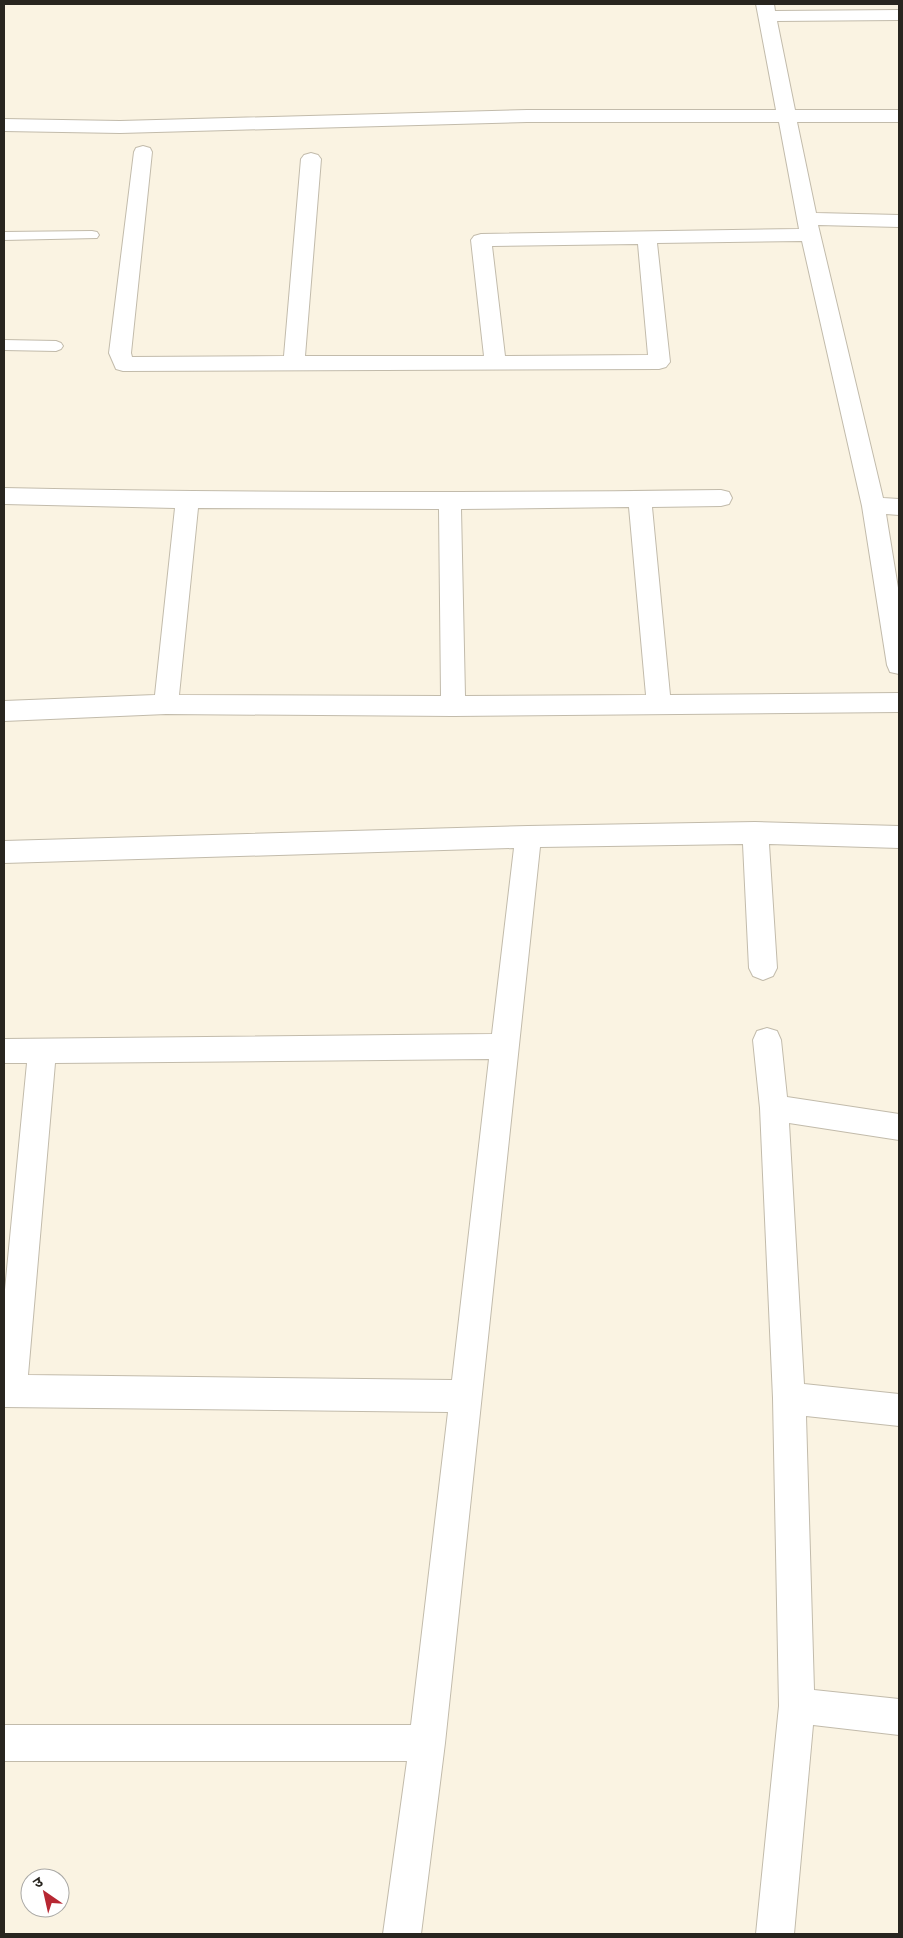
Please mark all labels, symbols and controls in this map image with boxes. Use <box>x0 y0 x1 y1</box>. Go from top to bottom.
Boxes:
north arrow <box>20 1868 70 1918</box>
text: उ <box>29 1872 47 1893</box>

